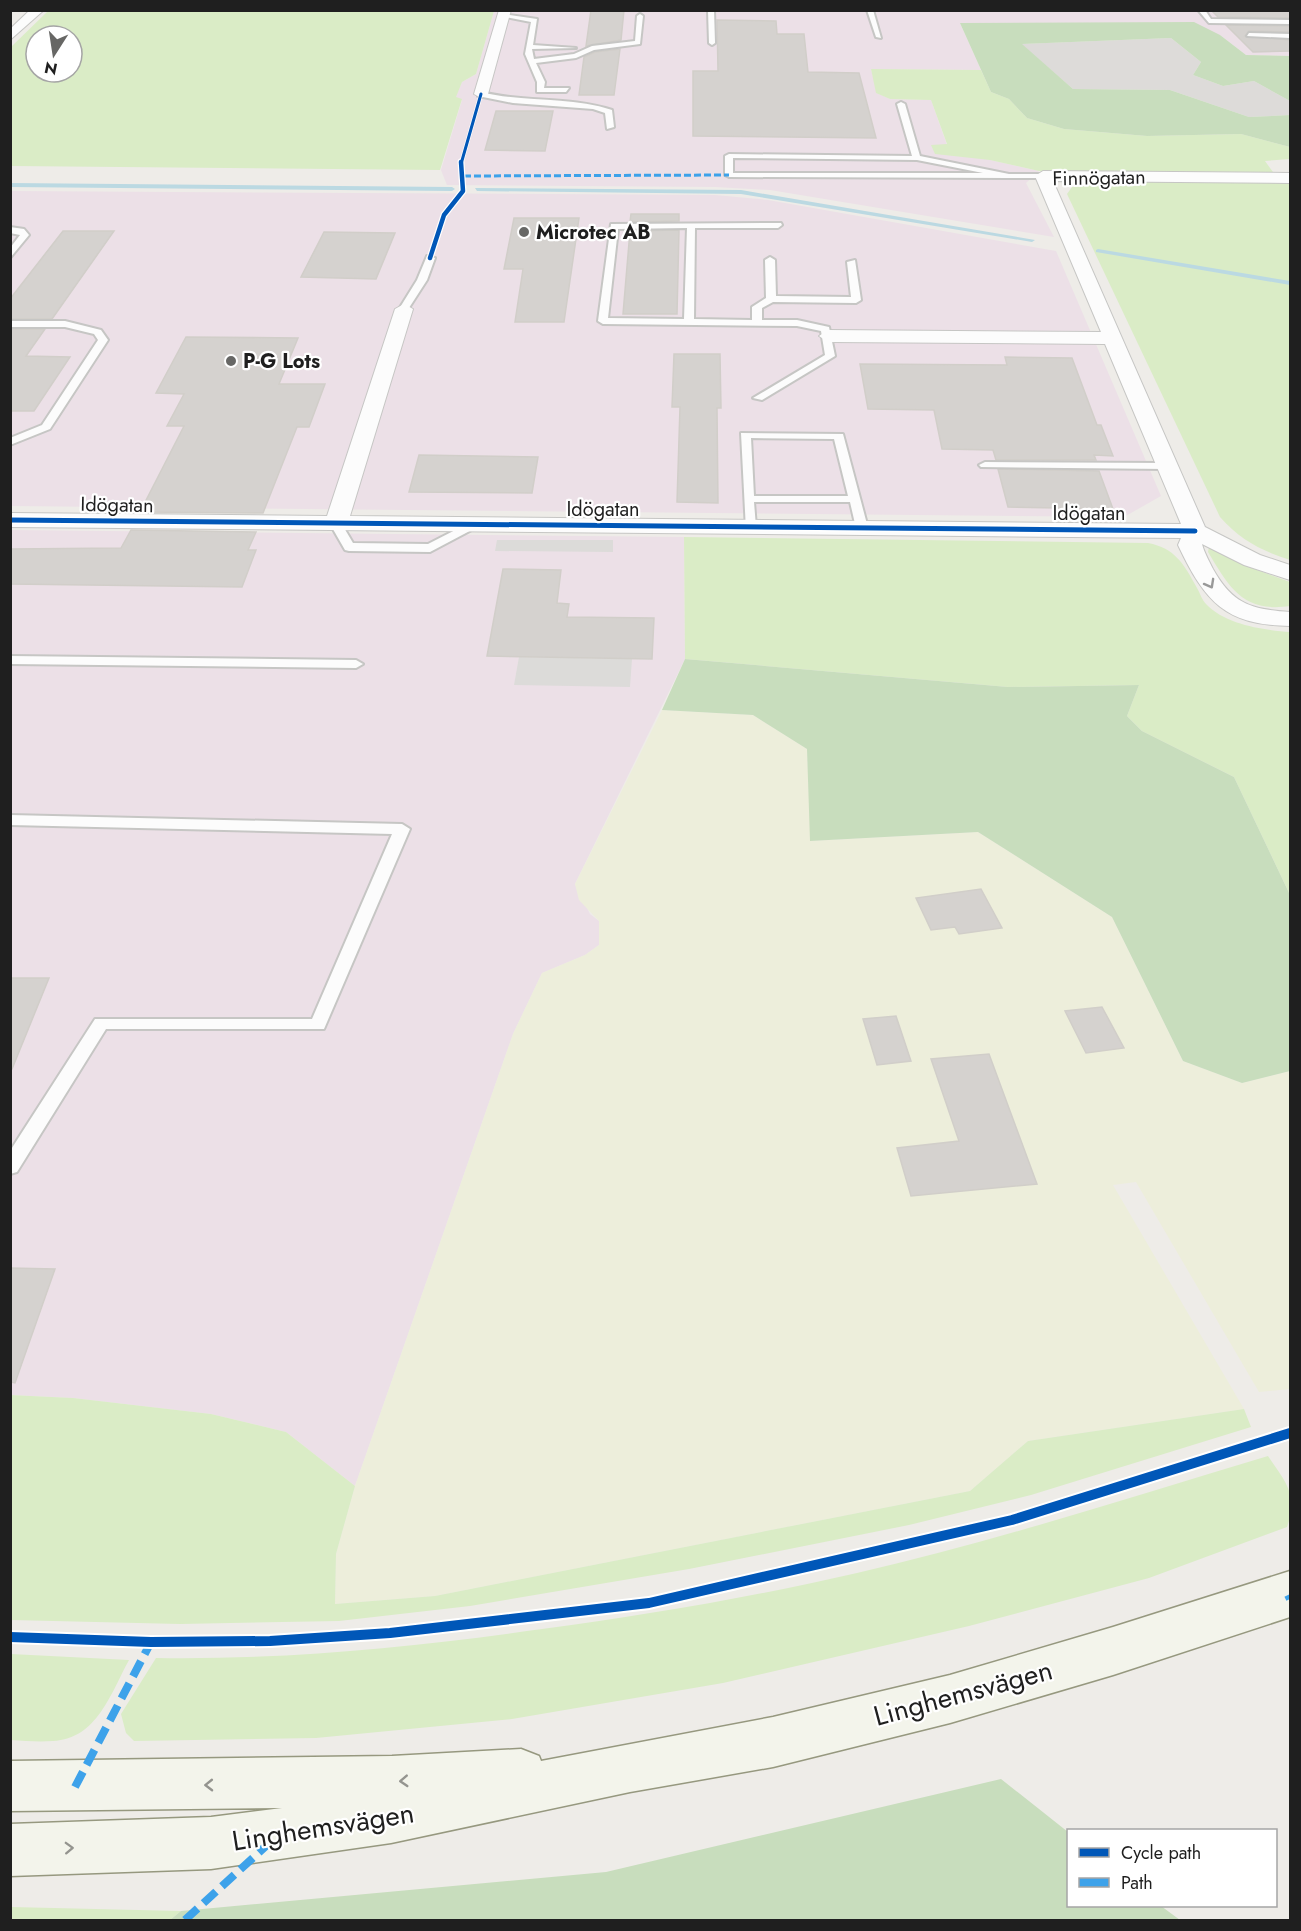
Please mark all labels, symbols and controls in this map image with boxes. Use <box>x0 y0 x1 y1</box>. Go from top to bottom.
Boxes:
north arrow <box>24 24 84 84</box>
text: N <box>42 56 60 81</box>
street label: Finnögatan <box>1052 163 1146 193</box>
place label: Microtec AB <box>536 218 651 247</box>
marker: Microtec AB <box>517 225 531 239</box>
place label: P-G Lots <box>243 347 320 376</box>
marker: P-G Lots <box>224 354 238 368</box>
street label: Idögatan <box>80 490 154 520</box>
street label: Idögatan <box>566 495 640 524</box>
street label: Idögatan <box>1052 499 1126 528</box>
one-way arrow <box>1203 577 1214 588</box>
street label: Linghemsvägen <box>869 1649 1057 1737</box>
one-way arrow <box>400 1774 409 1787</box>
one-way arrow <box>205 1778 214 1791</box>
street label: Linghemsvägen <box>229 1792 417 1862</box>
legend <box>1067 1829 1277 1907</box>
text: Cycle path <box>1121 1840 1201 1866</box>
one-way arrow <box>64 1842 73 1854</box>
text: Path <box>1121 1870 1153 1896</box>

